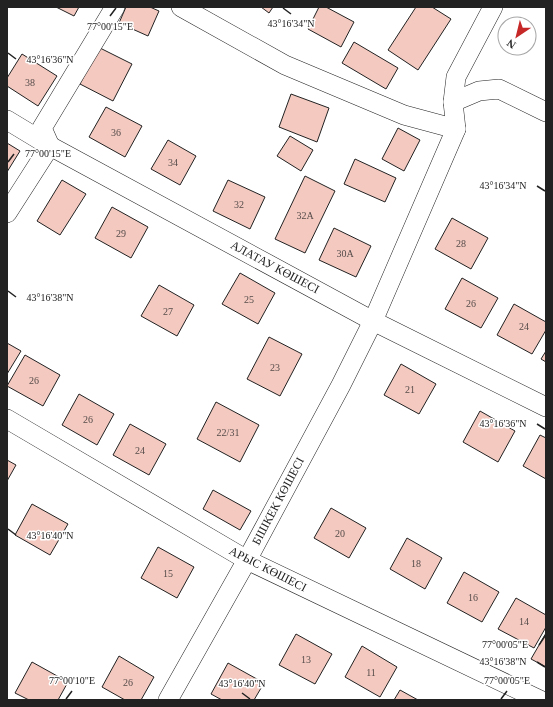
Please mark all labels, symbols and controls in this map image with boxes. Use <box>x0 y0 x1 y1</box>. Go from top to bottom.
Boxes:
north arrow <box>497 16 537 56</box>
text: 43°16'34"N <box>267 18 315 29</box>
text: 77°00'15"E <box>87 21 133 32</box>
text: N <box>505 37 518 51</box>
text: 43°16'36"N <box>26 54 74 65</box>
house number: 38 <box>25 77 35 88</box>
house number: 36 <box>111 127 121 138</box>
text: 77°00'15"E <box>25 148 71 159</box>
house number: 34 <box>168 157 178 168</box>
text: 43°16'34"N <box>479 180 527 191</box>
house number: 32 <box>234 199 244 210</box>
house number: 32А <box>296 210 314 221</box>
house number: 29 <box>116 228 126 239</box>
street label: АЛАТАУ КӨШЕСІ <box>228 238 322 296</box>
house number: 28 <box>456 238 466 249</box>
house number: 30А <box>336 248 354 259</box>
text: 43°16'38"N <box>26 292 74 303</box>
house number: 25 <box>244 294 254 305</box>
house number: 26 <box>466 298 476 309</box>
house number: 27 <box>163 306 173 317</box>
house number: 24 <box>519 321 529 332</box>
house number: 23 <box>270 362 280 373</box>
house number: 26 <box>29 375 39 386</box>
house number: 21 <box>405 384 415 395</box>
house number: 26 <box>83 414 93 425</box>
text: 43°16'36"N <box>479 418 527 429</box>
house number: 22/31 <box>217 427 239 438</box>
house number: 24 <box>135 445 145 456</box>
street label: БІШКЕК КӨШЕСІ <box>249 455 307 547</box>
house number: 20 <box>335 528 345 539</box>
text: 43°16'40"N <box>26 530 74 541</box>
street label: АРЫС КӨШЕСІ <box>227 543 309 595</box>
house number: 18 <box>411 558 421 569</box>
house number: 15 <box>163 568 173 579</box>
house number: 16 <box>468 592 478 603</box>
house number: 14 <box>519 616 529 627</box>
text: 77°00'05"E <box>482 639 528 650</box>
house number: 13 <box>301 654 311 665</box>
text: 43°16'38"N <box>479 656 527 667</box>
house number: 11 <box>366 667 376 678</box>
text: 77°00'10"E <box>49 675 95 686</box>
text: 77°00'05"E <box>484 675 530 686</box>
house number: 26 <box>123 677 133 688</box>
text: 43°16'40"N <box>218 678 266 689</box>

